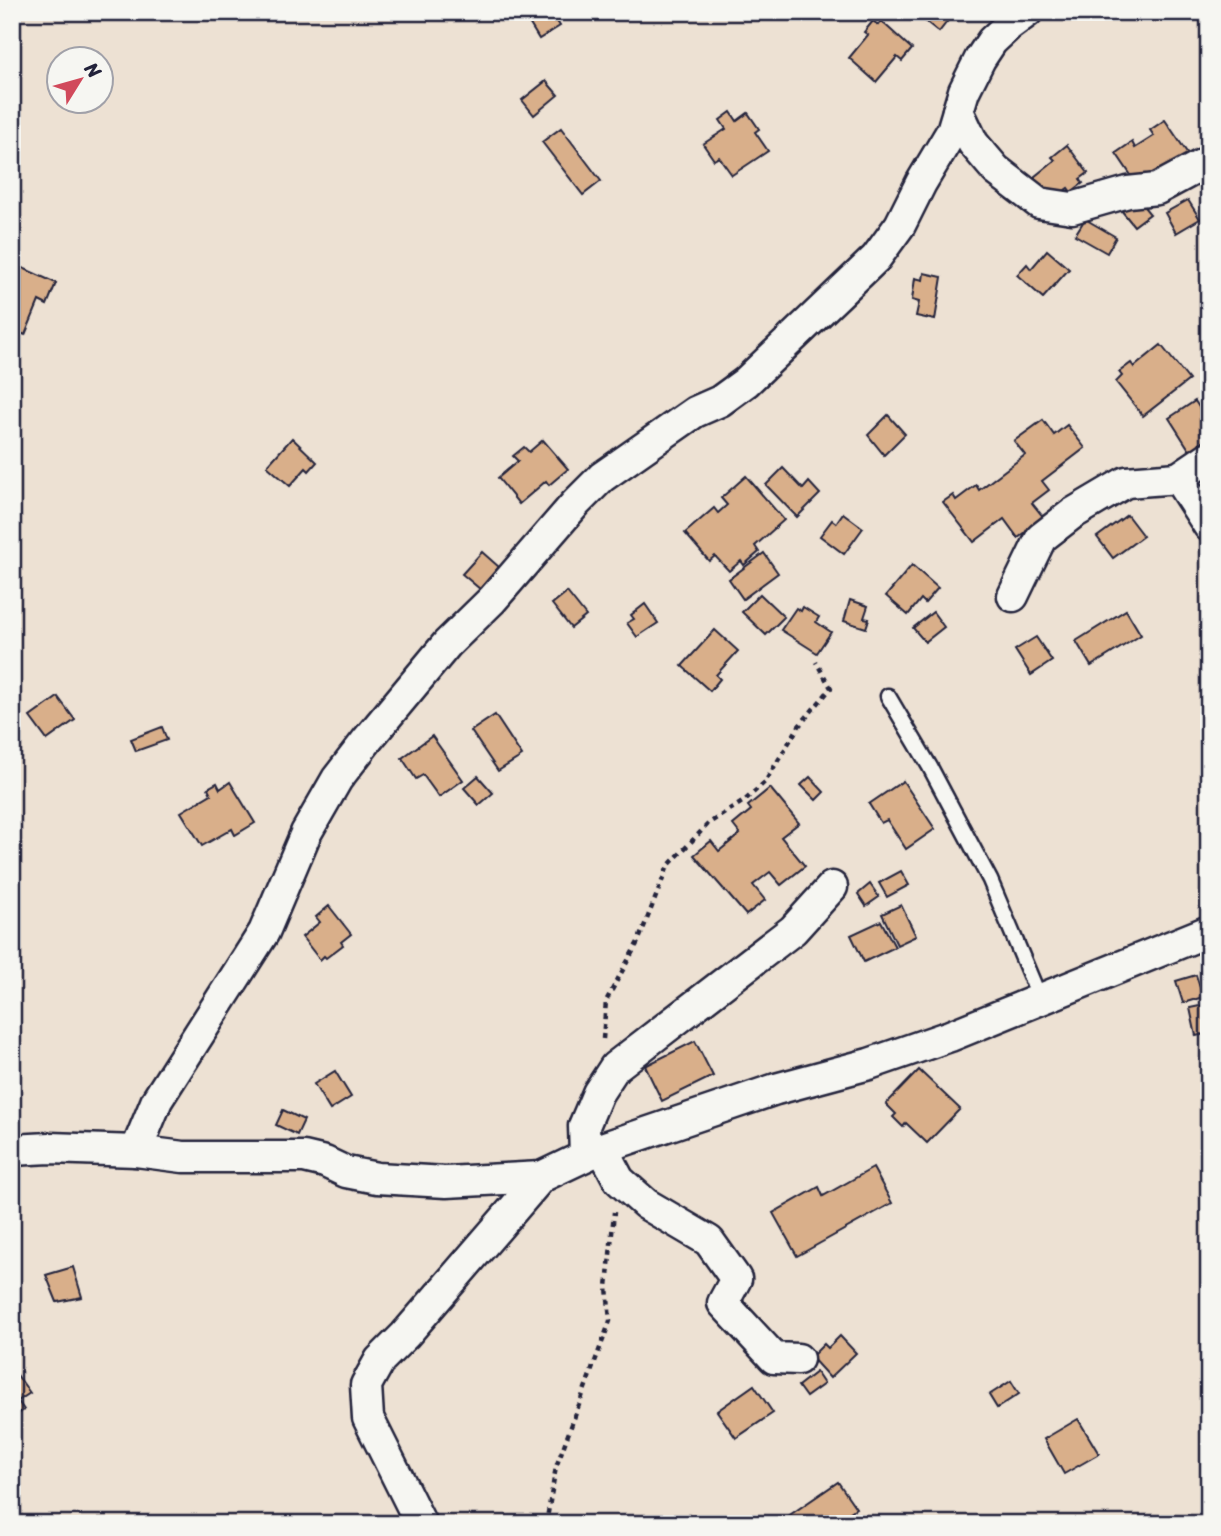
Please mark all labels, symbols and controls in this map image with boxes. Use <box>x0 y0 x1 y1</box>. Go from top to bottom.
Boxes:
north arrow <box>46 46 116 116</box>
text: N <box>75 54 111 86</box>

